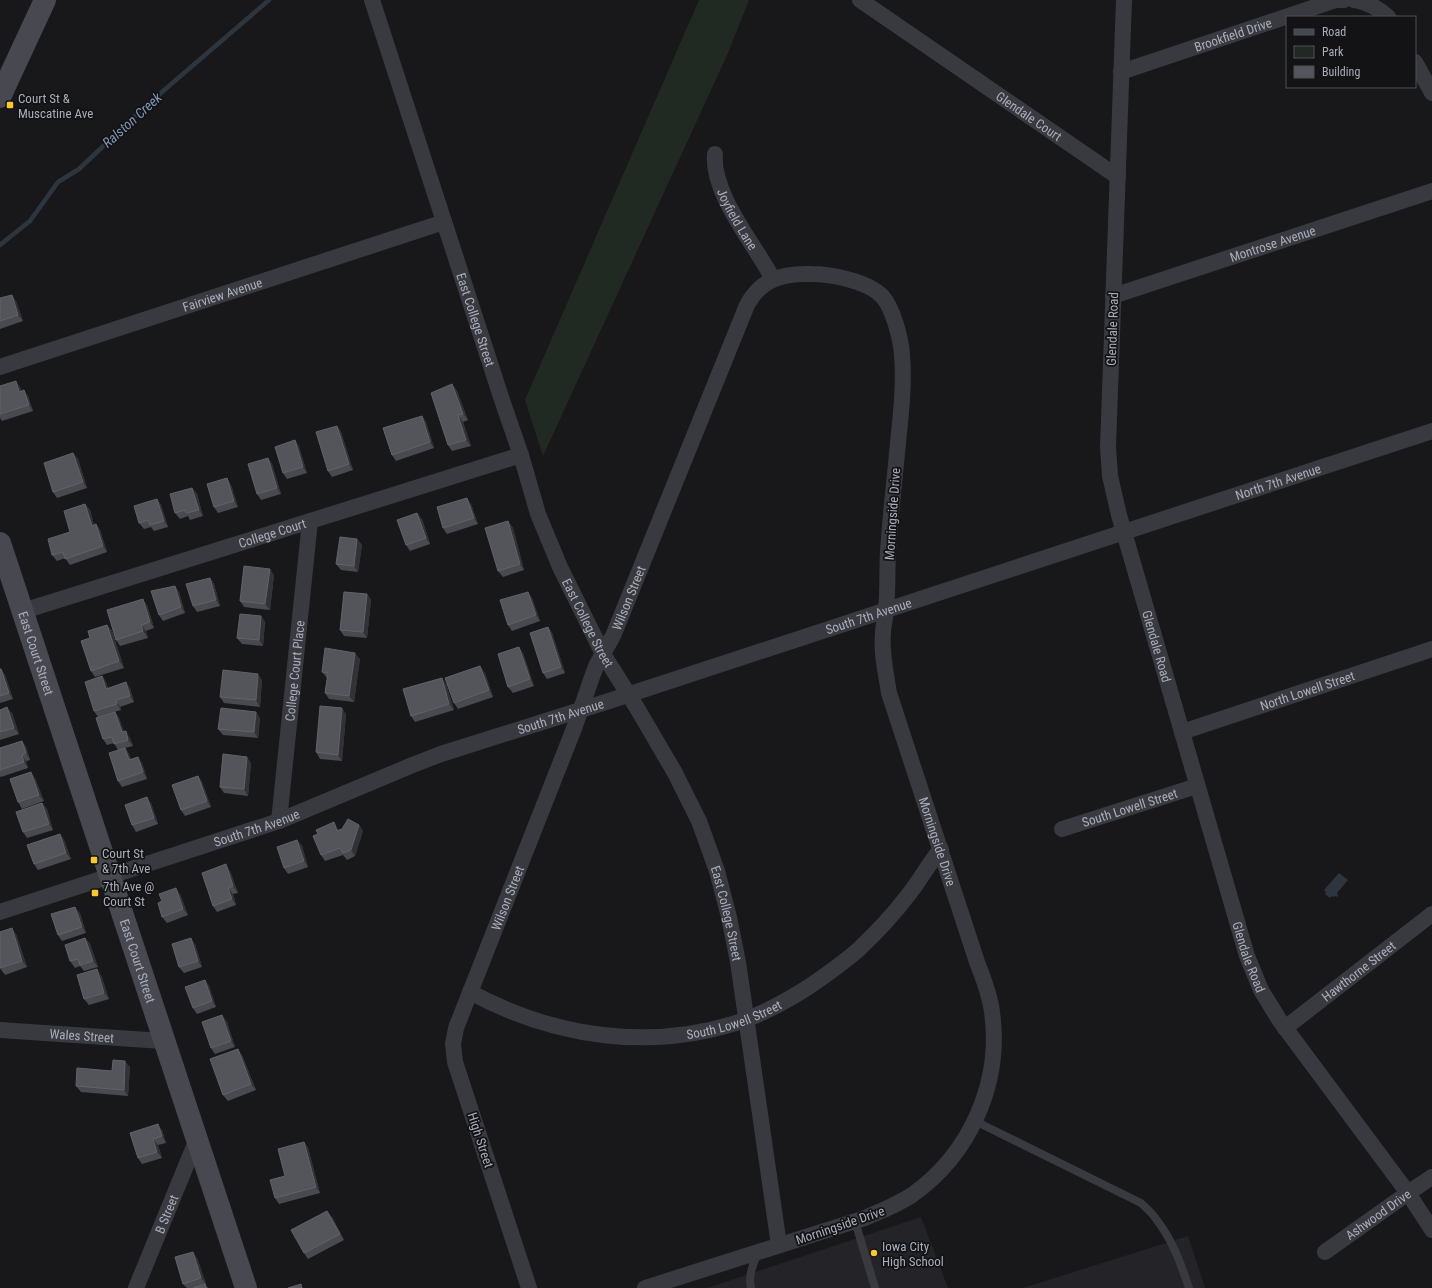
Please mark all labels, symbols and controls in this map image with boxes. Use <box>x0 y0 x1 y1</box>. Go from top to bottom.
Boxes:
street label: Brookfield Drive <box>1192 15 1274 55</box>
legend <box>1286 16 1416 88</box>
text: Road <box>1322 25 1346 39</box>
text: Park <box>1322 45 1344 59</box>
text: Building <box>1322 65 1360 79</box>
water label: Ralston Creek <box>99 89 166 151</box>
street label: Glendale Court <box>993 89 1065 144</box>
place label: Court St & Muscatine Ave <box>18 91 93 121</box>
marker: Court St & Muscatine Ave <box>5 100 15 110</box>
street label: Joyfield Lane <box>714 186 760 253</box>
street label: Montrose Avenue <box>1228 223 1318 265</box>
street label: East College Street <box>453 271 498 368</box>
street label: Fairview Avenue <box>181 275 264 315</box>
street label: Glendale Road <box>1104 292 1121 366</box>
street label: North 7th Avenue <box>1234 461 1323 503</box>
street label: Morningside Drive <box>882 467 903 561</box>
street label: College Court <box>237 516 308 551</box>
street label: Wilson Street <box>609 564 649 632</box>
street label: East College Street <box>559 576 617 670</box>
street label: South 7th Avenue <box>824 595 914 637</box>
street label: Glendale Road <box>1139 609 1174 684</box>
street label: East Court Street <box>15 610 57 697</box>
street label: College Court Place <box>282 620 308 722</box>
street label: North Lowell Street <box>1258 668 1357 714</box>
street label: South 7th Avenue <box>516 696 606 737</box>
street label: South Lowell Street <box>1080 786 1180 830</box>
street label: Morningside Drive <box>916 795 959 888</box>
street label: South 7th Avenue <box>212 806 302 850</box>
place label: Court St & 7th Ave <box>102 846 150 876</box>
marker: Court St & 7th Ave <box>89 855 99 865</box>
street label: Wilson Street <box>488 864 527 933</box>
street label: East College Street <box>708 864 745 962</box>
place label: 7th Ave @ Court St <box>103 879 154 909</box>
marker: 7th Ave @ Court St <box>90 888 100 898</box>
street label: East Court Street <box>117 917 158 1005</box>
street label: Glendale Road <box>1229 920 1268 995</box>
street label: Hawthorne Street <box>1319 938 1399 1005</box>
street label: South Lowell Street <box>685 997 784 1042</box>
street label: Wales Street <box>49 1026 115 1046</box>
street label: High Street <box>465 1111 497 1170</box>
street label: Ashwood Drive <box>1343 1186 1414 1243</box>
street label: B Street <box>152 1192 181 1236</box>
street label: Morningside Drive <box>794 1203 886 1248</box>
place label: Iowa City High School <box>882 1239 944 1269</box>
marker: Iowa City High School <box>869 1248 879 1258</box>

